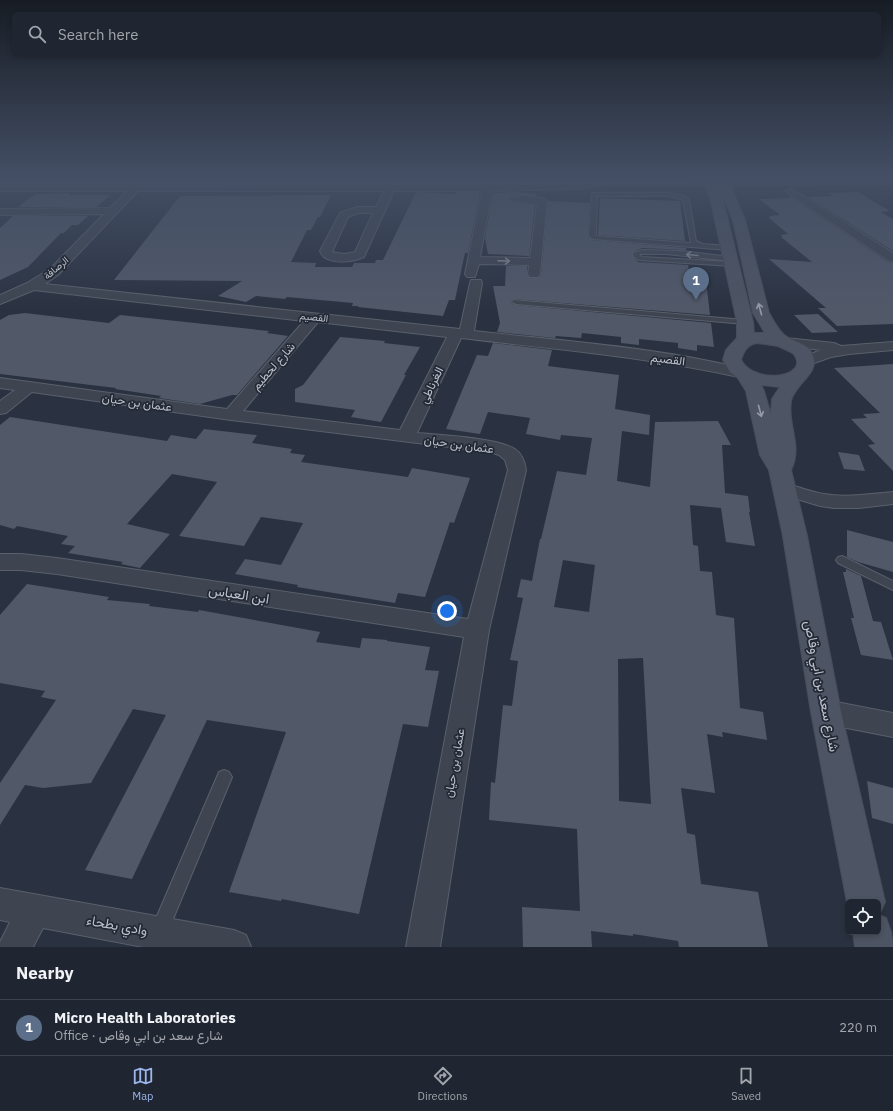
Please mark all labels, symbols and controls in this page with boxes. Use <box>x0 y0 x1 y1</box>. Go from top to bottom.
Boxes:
search box <box>12 12 881 56</box>
icon: search <box>26 23 48 45</box>
text: Search here <box>58 25 138 44</box>
one-way arrow <box>686 252 699 259</box>
street label: الرصافة <box>41 254 71 282</box>
one-way arrow <box>498 257 511 265</box>
pin: 1 <box>683 267 709 300</box>
one-way arrow <box>756 302 763 315</box>
street label: القصيم <box>299 309 329 325</box>
street label: شارع لحطيم <box>248 339 299 394</box>
street label: القصيم <box>650 349 686 370</box>
street label: الغرناطي <box>416 364 449 407</box>
street label: عثمان بن حيان <box>101 390 173 415</box>
one-way arrow <box>757 405 764 418</box>
street label: عثمان بن حيان <box>423 432 495 457</box>
street label: ابن العباس <box>207 580 271 608</box>
your location <box>437 601 457 621</box>
street label: شارع سعد بن ابي وقاص <box>797 619 844 754</box>
street label: عثمان بن حيان <box>441 727 468 799</box>
map controls <box>845 899 881 935</box>
button: locate <box>845 899 881 935</box>
street label: وادي بطحاء <box>84 911 149 942</box>
text: Nearby <box>16 962 74 984</box>
text: Micro Health Laboratories <box>54 1008 236 1027</box>
text: 1 <box>25 1019 33 1036</box>
text: 220 m <box>839 1019 877 1036</box>
text: Office · شارع سعد بن ابي وقاص <box>54 1027 223 1044</box>
tab: Map <box>132 1065 154 1103</box>
tab: Directions <box>418 1065 468 1103</box>
tab: Saved <box>731 1065 761 1103</box>

